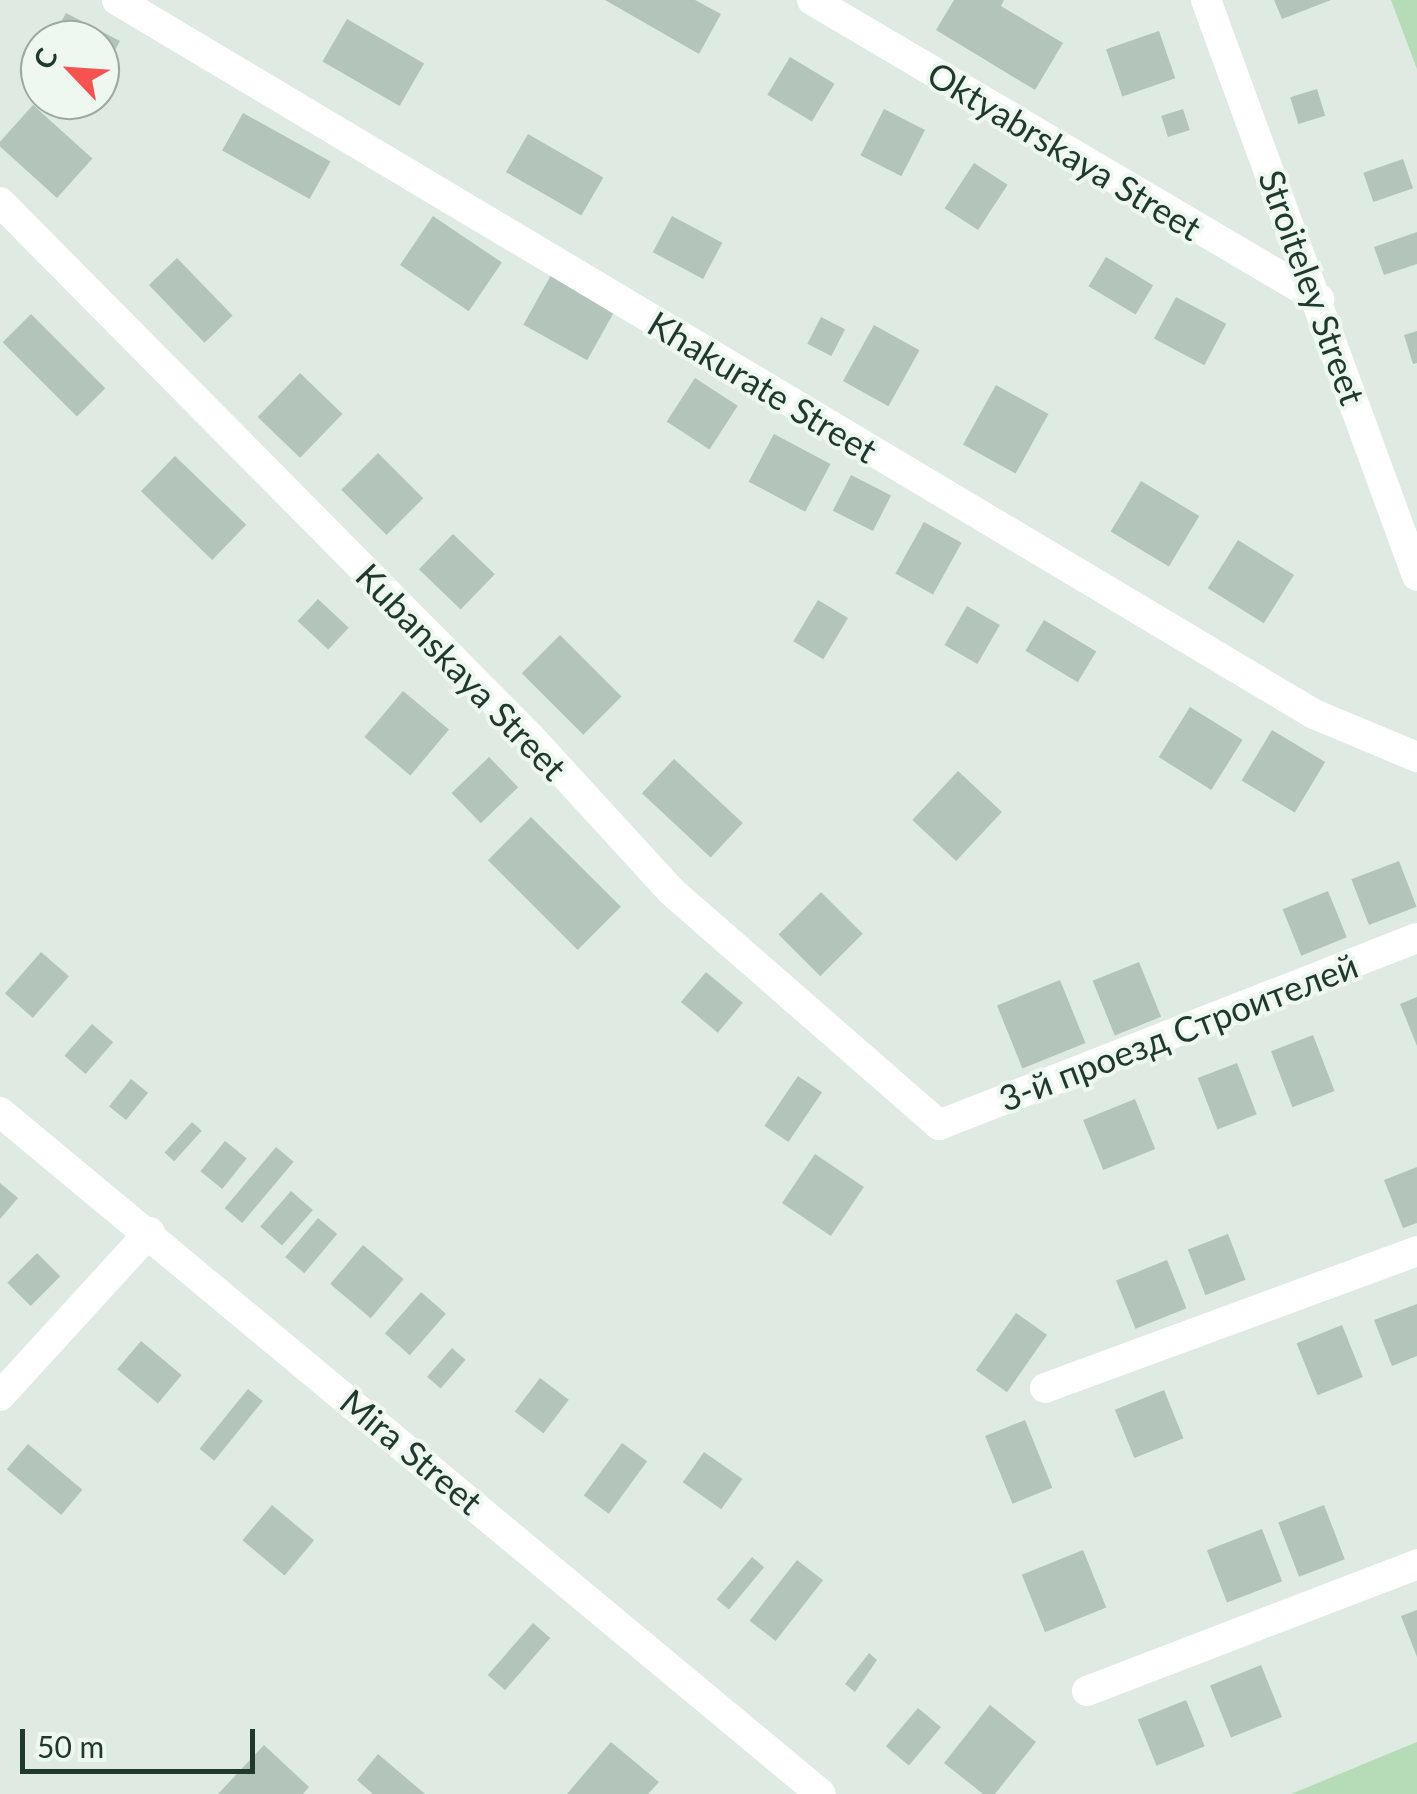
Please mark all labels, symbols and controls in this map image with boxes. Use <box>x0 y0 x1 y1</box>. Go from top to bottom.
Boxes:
north arrow <box>20 20 120 120</box>
text: С <box>25 43 64 74</box>
street label: Oktyabrskaya Street <box>921 52 1209 248</box>
street label: Stroiteley Street <box>1251 164 1375 410</box>
street label: Khakurate Street <box>641 301 885 471</box>
street label: Kubanskaya Street <box>348 554 576 788</box>
street label: 3-й проезд Строителей <box>993 943 1363 1119</box>
street label: Mira Street <box>333 1380 491 1522</box>
scale bar <box>25 1709 260 1771</box>
text: 50 m <box>37 1728 104 1764</box>

